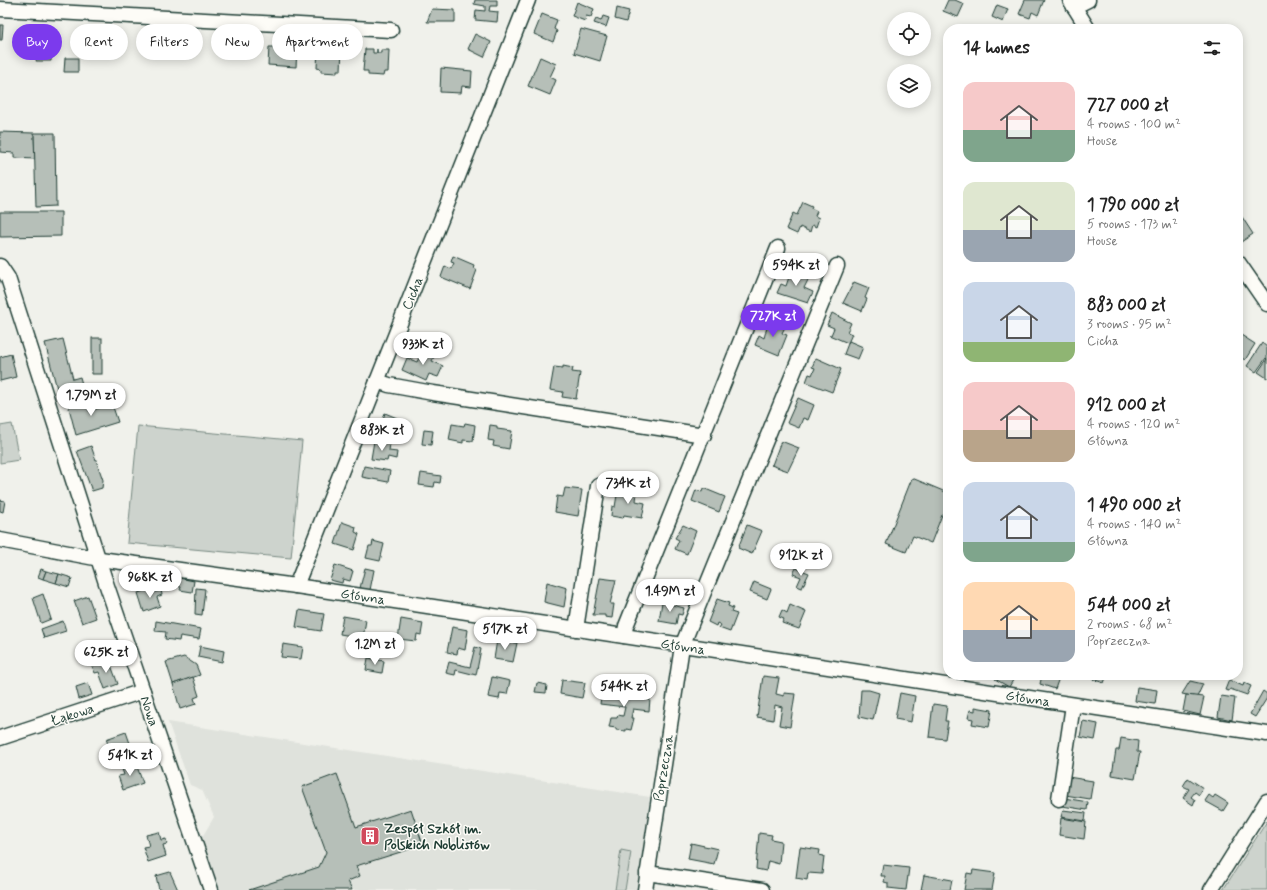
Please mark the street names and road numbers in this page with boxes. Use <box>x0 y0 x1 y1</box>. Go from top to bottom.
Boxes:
street label: Cicha <box>398 274 428 313</box>
street label: Główna <box>339 585 386 609</box>
street label: Główna <box>659 635 706 659</box>
street label: Główna <box>1004 687 1051 711</box>
street label: Nowa <box>136 694 163 729</box>
street label: Łąkowa <box>48 699 97 730</box>
street label: Poprzeczna <box>650 733 678 803</box>

